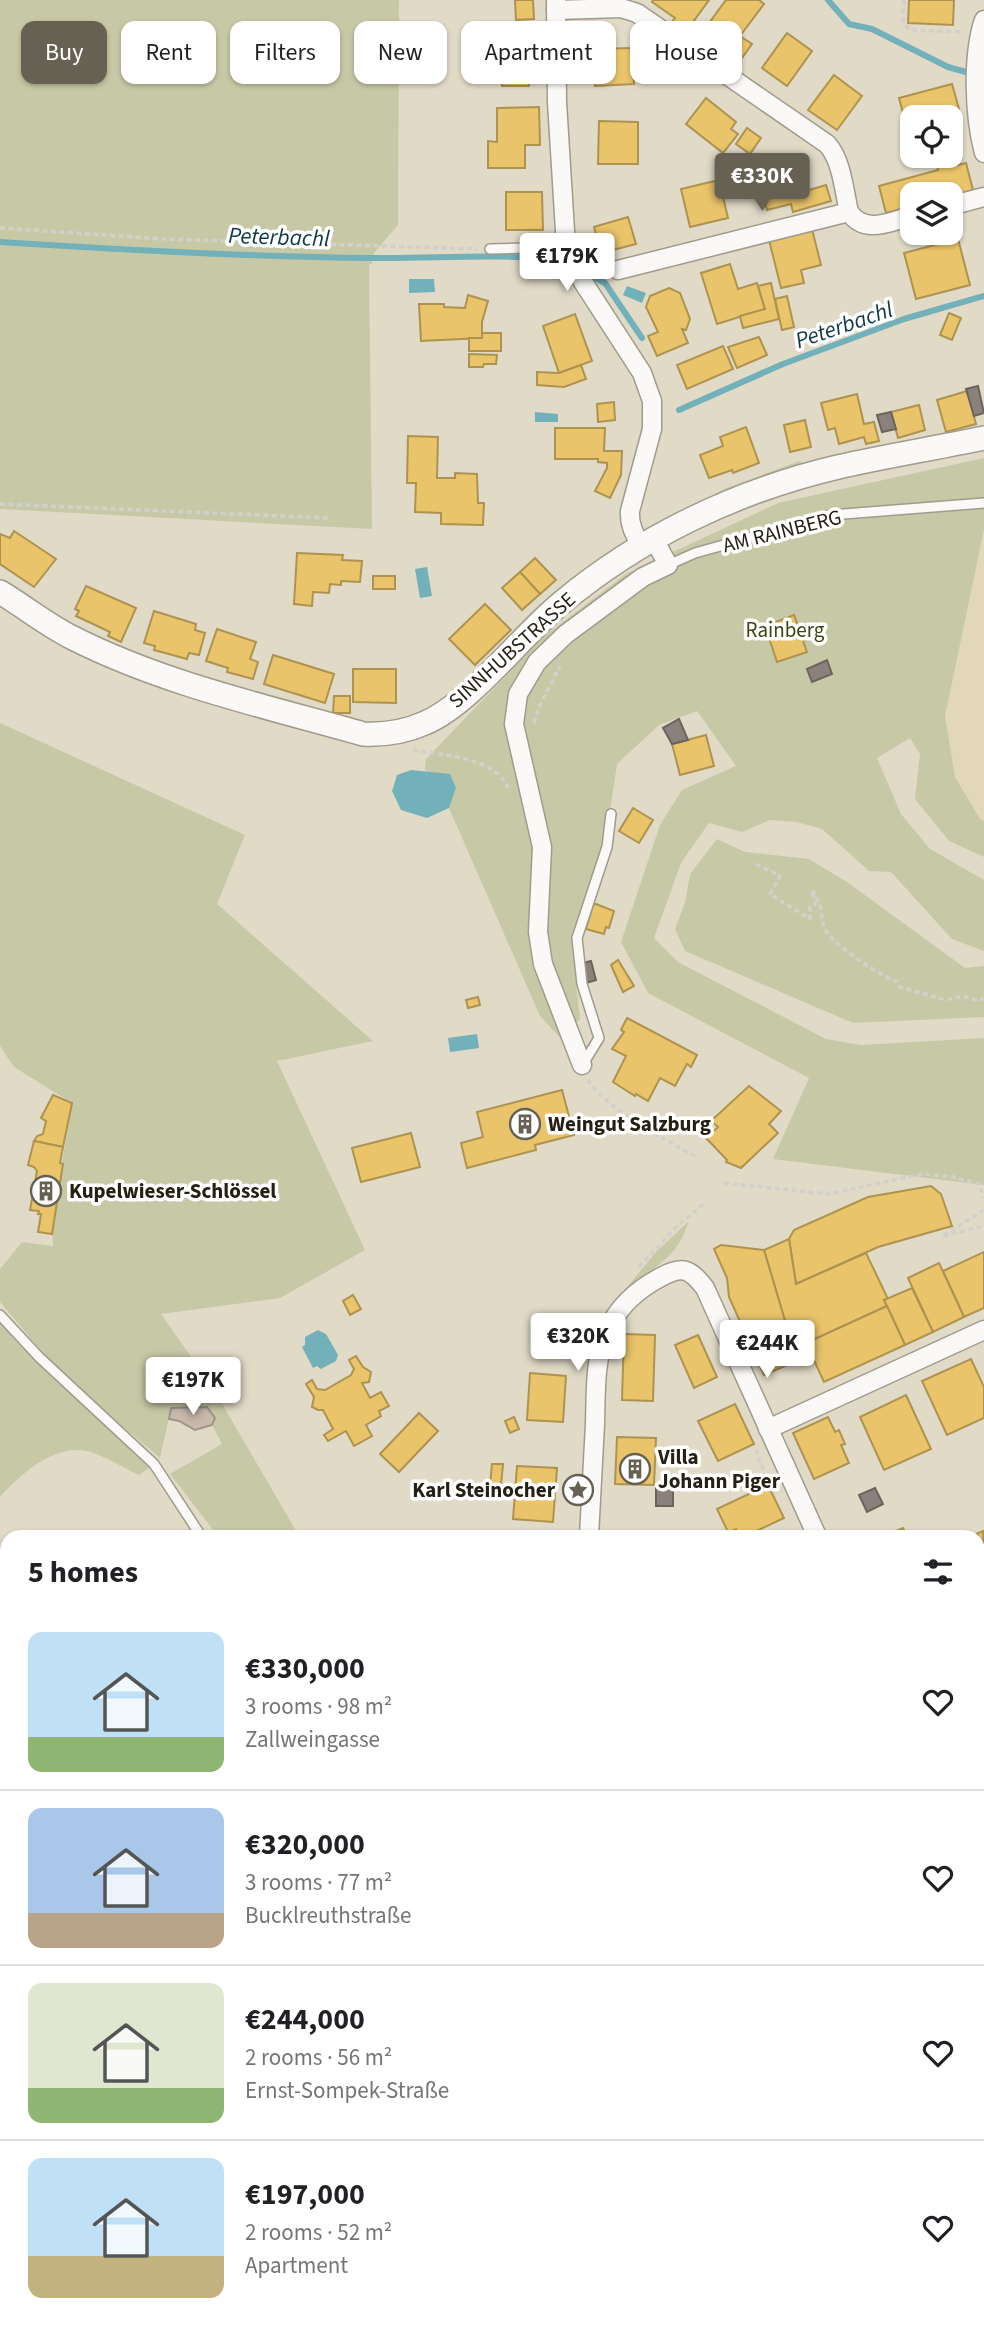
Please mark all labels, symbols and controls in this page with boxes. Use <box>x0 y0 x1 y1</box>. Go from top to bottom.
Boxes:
chip: Buy <box>21 21 107 84</box>
chip: Rent <box>121 21 216 84</box>
chip: Filters <box>230 21 340 84</box>
chip: New <box>354 21 447 84</box>
chip: Apartment <box>461 21 616 84</box>
chip: House <box>630 21 742 84</box>
map controls <box>900 105 963 245</box>
button: locate <box>900 105 963 168</box>
pin: €330K <box>713 154 811 213</box>
text: €330K <box>731 159 793 192</box>
button: layers <box>900 182 963 245</box>
water label: Peterbachl <box>228 219 331 255</box>
pin: €179K <box>518 233 616 293</box>
text: €179K <box>536 239 598 272</box>
water label: Peterbachl <box>791 293 898 357</box>
street label: AM RAINBERG <box>719 502 845 560</box>
street label: SINNHUBSTRASSE <box>442 585 582 715</box>
park label: Rainberg <box>746 615 825 645</box>
building icon: Weingut Salzburg <box>508 1107 542 1141</box>
place label: Weingut Salzburg <box>548 1109 711 1139</box>
building icon: Kupelwieser-Schlössel <box>29 1174 63 1208</box>
place label: Kupelwieser-Schlössel <box>69 1176 276 1206</box>
pin: €320K <box>529 1314 627 1373</box>
text: €320K <box>547 1319 609 1352</box>
pin: €244K <box>718 1320 816 1380</box>
text: €244K <box>736 1326 798 1359</box>
pin: €197K <box>144 1358 242 1417</box>
text: €197K <box>162 1363 224 1396</box>
place label: Villa Johann Piger <box>657 1442 781 1496</box>
building icon: Villa Johann Piger <box>618 1452 652 1486</box>
place icon: Karl Steinocher <box>561 1473 595 1507</box>
place label: Karl Steinocher <box>412 1475 556 1505</box>
text: 5 homes <box>28 1551 138 1594</box>
icon: filters <box>919 1553 957 1591</box>
text: €330,000 <box>245 1647 365 1690</box>
icon: home <box>84 1660 168 1744</box>
icon: heart <box>919 1683 957 1721</box>
text: 3 rooms · 98 m² <box>245 1690 392 1723</box>
text: Zallweingasse <box>245 1723 380 1756</box>
text: €320,000 <box>245 1823 365 1866</box>
icon: home <box>84 1836 168 1920</box>
icon: heart <box>919 1859 957 1897</box>
text: 3 rooms · 77 m² <box>245 1866 392 1899</box>
text: Bucklreuthstraße <box>245 1899 411 1932</box>
text: €244,000 <box>245 1998 365 2041</box>
icon: home <box>84 2011 168 2095</box>
icon: heart <box>919 2034 957 2072</box>
text: 2 rooms · 56 m² <box>245 2041 392 2074</box>
text: Ernst-Sompek-Straße <box>245 2074 449 2107</box>
text: €197,000 <box>245 2173 365 2216</box>
icon: home <box>84 2186 168 2270</box>
icon: heart <box>919 2209 957 2247</box>
text: 2 rooms · 52 m² <box>245 2216 392 2249</box>
text: Apartment <box>245 2249 348 2282</box>

